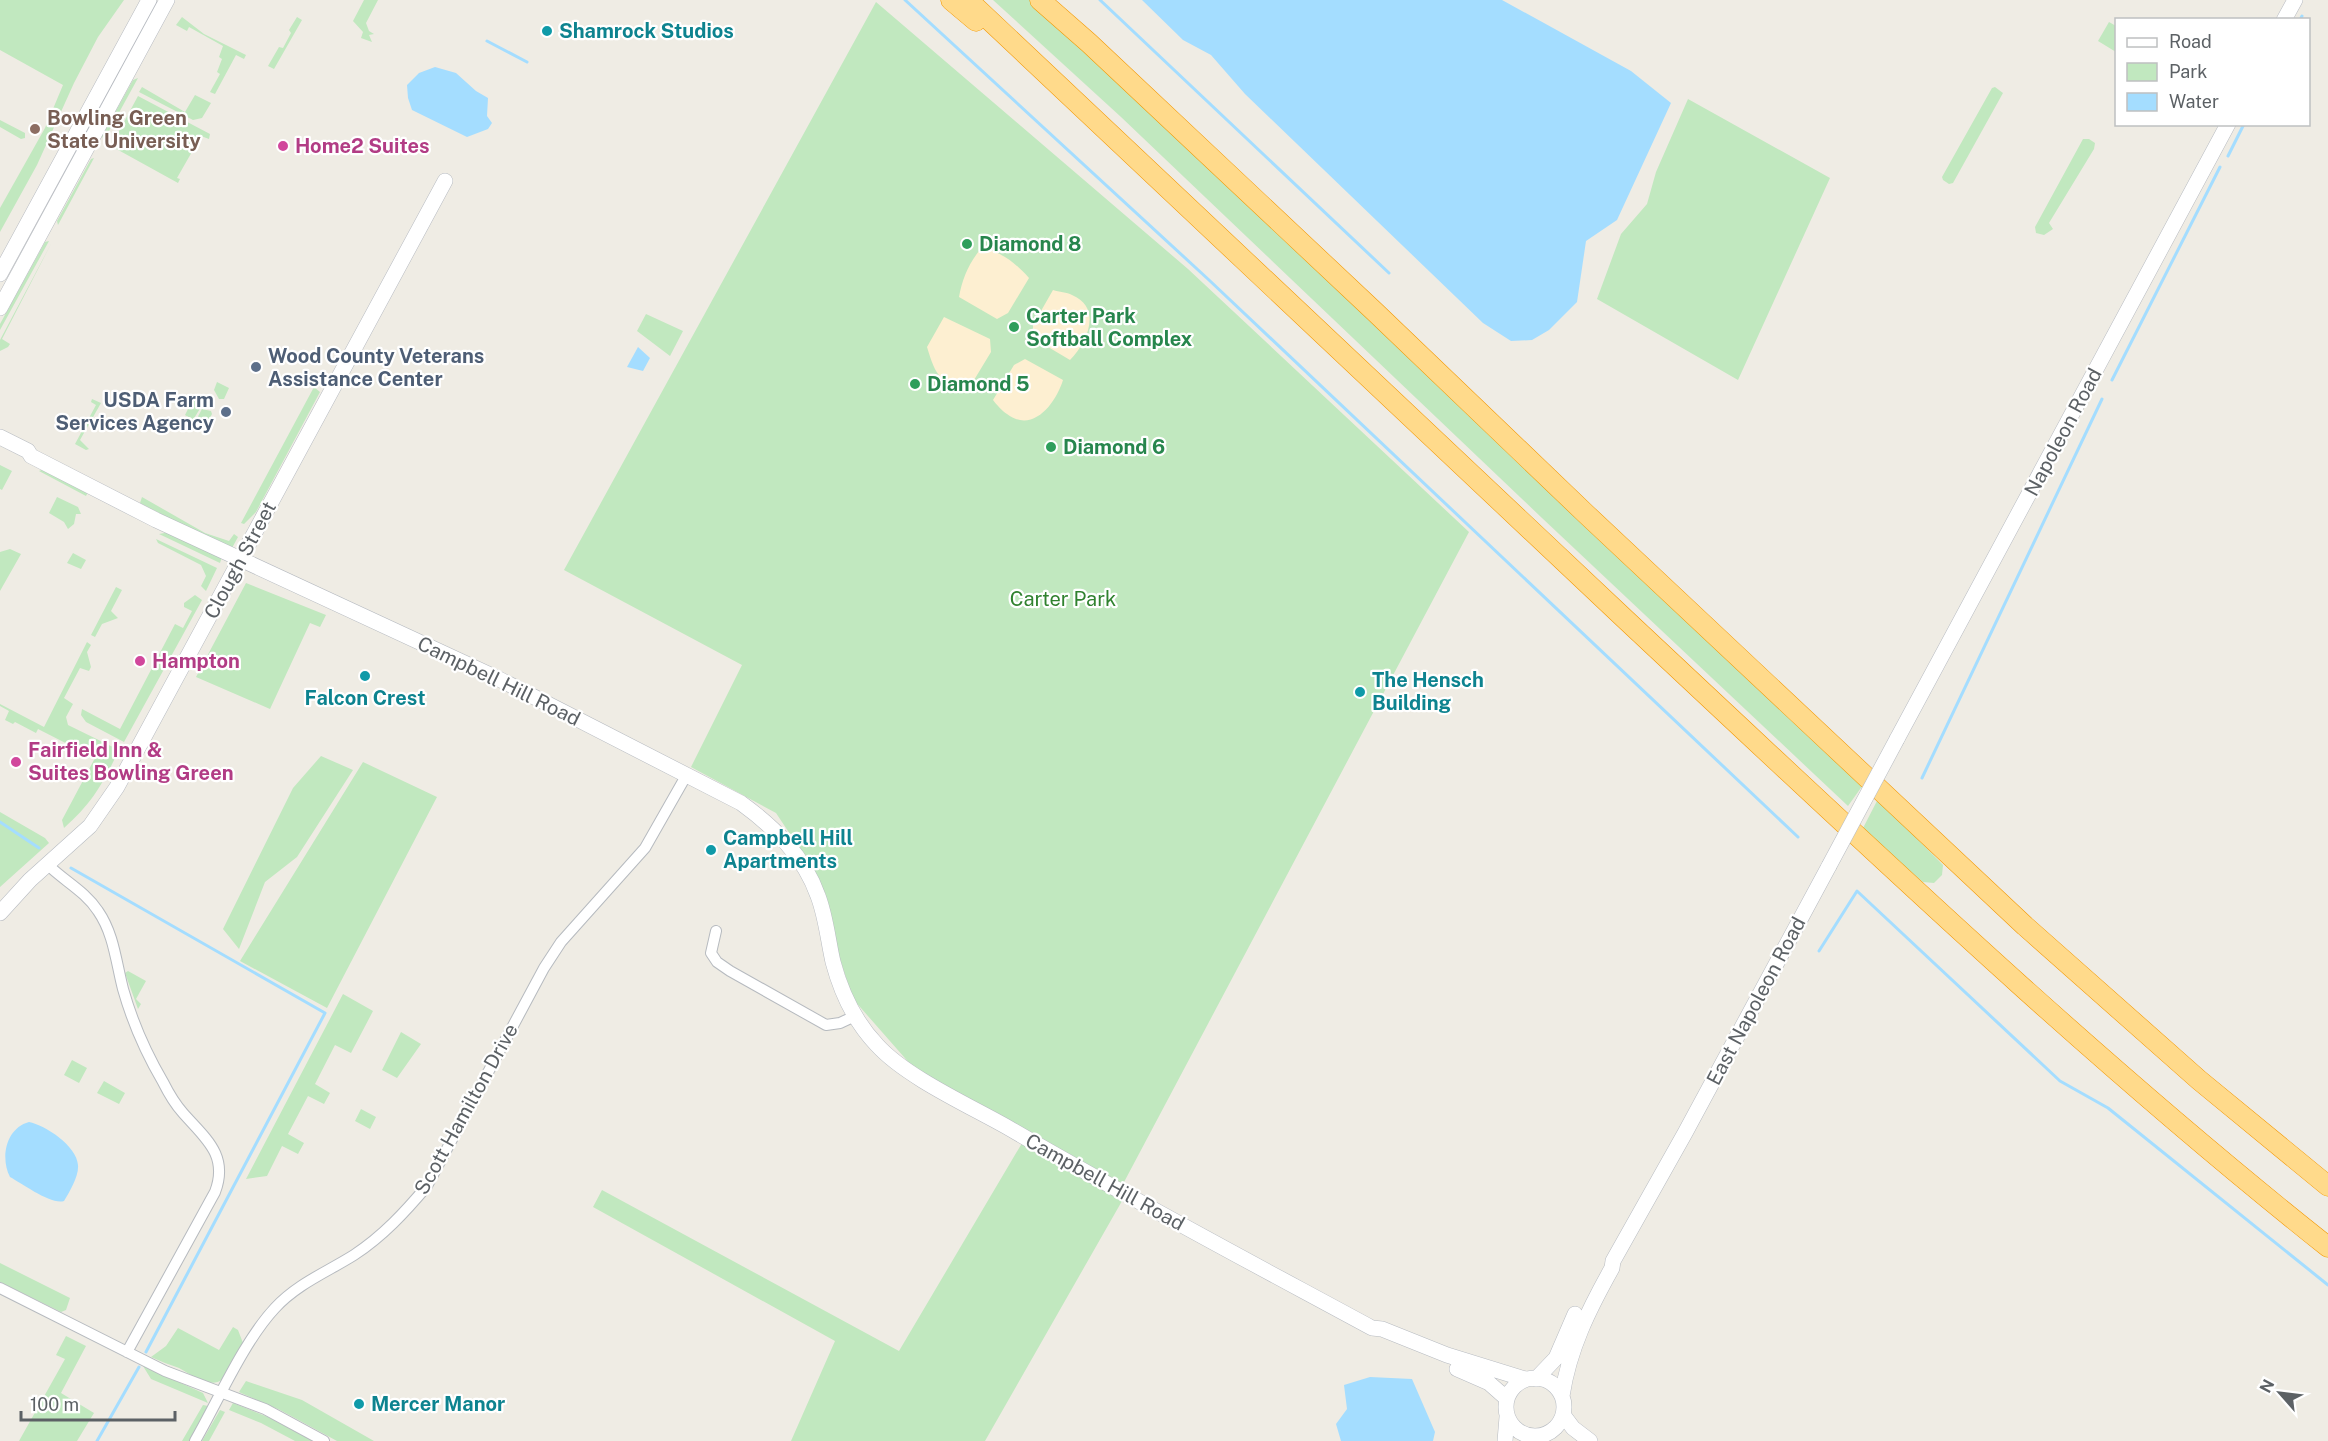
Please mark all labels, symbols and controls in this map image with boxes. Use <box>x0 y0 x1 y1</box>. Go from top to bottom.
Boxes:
legend <box>2115 18 2310 126</box>
place label: Shamrock Studios <box>559 19 734 43</box>
marker: Shamrock Studios <box>540 24 554 38</box>
text: Road <box>2169 31 2212 52</box>
text: Park <box>2169 61 2207 82</box>
text: Water <box>2169 91 2219 112</box>
place label: Bowling Green State University <box>47 106 201 153</box>
marker: Bowling Green State University <box>28 122 42 136</box>
place label: Home2 Suites <box>295 134 429 158</box>
marker: Home2 Suites <box>276 139 290 153</box>
place label: Diamond 8 <box>979 232 1081 256</box>
marker: Diamond 8 <box>960 237 974 251</box>
place label: Carter Park Softball Complex <box>1026 304 1192 351</box>
marker: Carter Park Softball Complex <box>1007 320 1021 334</box>
place label: Wood County Veterans Assistance Center <box>268 344 484 391</box>
marker: Wood County Veterans Assistance Center <box>249 360 263 374</box>
street label: Napoleon Road <box>2019 364 2107 500</box>
place label: Diamond 5 <box>927 372 1030 396</box>
marker: Diamond 5 <box>908 377 922 391</box>
place label: USDA Farm Services Agency <box>55 388 214 435</box>
marker: USDA Farm Services Agency <box>219 405 233 419</box>
place label: Diamond 6 <box>1063 435 1165 459</box>
marker: Diamond 6 <box>1044 440 1058 454</box>
street label: Clough Street <box>199 497 281 623</box>
park label: Carter Park <box>1010 587 1116 611</box>
street label: Campbell Hill Road <box>414 631 584 731</box>
place label: Hampton <box>152 649 240 673</box>
marker: Hampton <box>133 654 147 668</box>
place label: The Hensch Building <box>1372 668 1484 715</box>
marker: Falcon Crest <box>358 669 372 683</box>
marker: The Hensch Building <box>1353 685 1367 699</box>
place label: Falcon Crest <box>304 686 426 710</box>
place label: Fairfield Inn & Suites Bowling Green <box>28 738 234 785</box>
marker: Fairfield Inn & Suites Bowling Green <box>9 755 23 769</box>
place label: Campbell Hill Apartments <box>723 826 853 873</box>
marker: Campbell Hill Apartments <box>704 843 718 857</box>
street label: East Napoleon Road <box>1702 913 1810 1089</box>
street label: Scott Hamilton Drive <box>409 1019 523 1199</box>
street label: Campbell Hill Road <box>1021 1128 1189 1236</box>
north arrow <box>2250 1363 2310 1423</box>
text: N <box>2256 1376 2279 1396</box>
scale bar <box>21 1384 176 1422</box>
place label: Mercer Manor <box>371 1392 505 1416</box>
text: 100 m <box>30 1394 79 1415</box>
marker: Mercer Manor <box>352 1397 366 1411</box>

